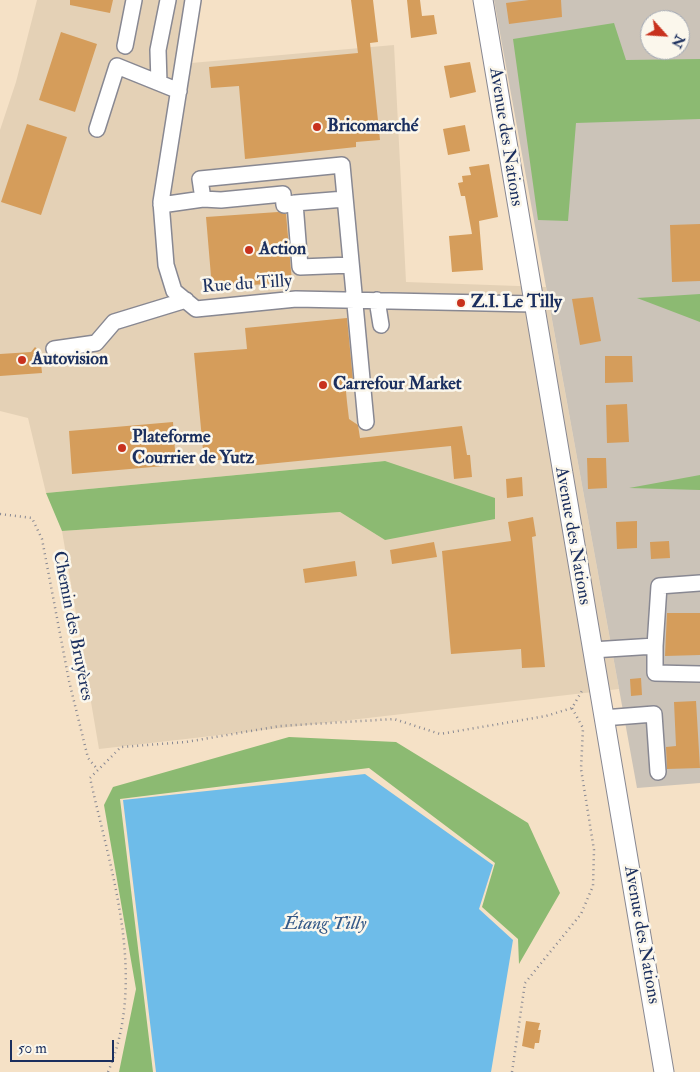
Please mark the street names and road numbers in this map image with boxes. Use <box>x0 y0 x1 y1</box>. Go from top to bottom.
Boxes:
street label: Avenue des Nations <box>483 66 527 208</box>
street label: Rue du Tilly <box>201 271 293 299</box>
street label: Avenue des Nations <box>549 465 595 607</box>
street label: Chemin des Bruyères <box>47 549 97 703</box>
street label: Avenue des Nations <box>618 864 664 1006</box>

